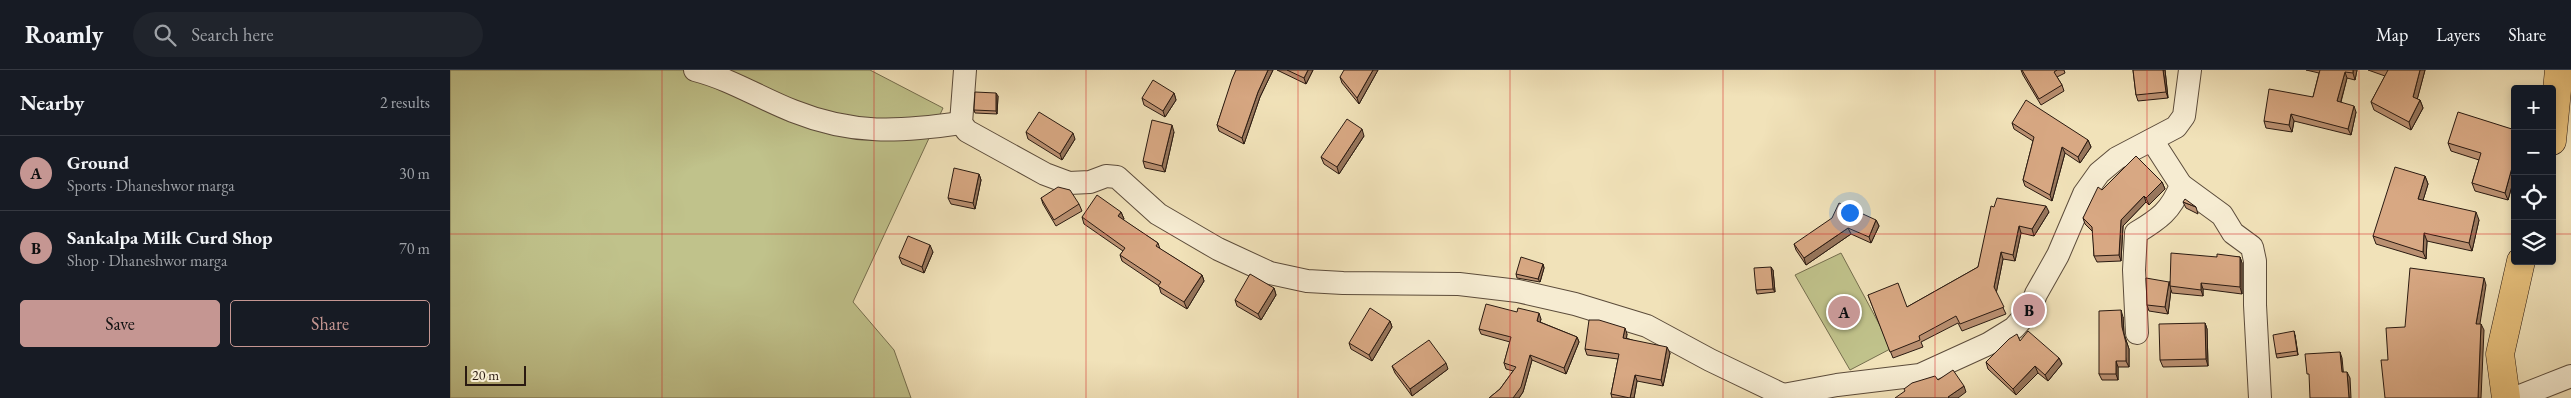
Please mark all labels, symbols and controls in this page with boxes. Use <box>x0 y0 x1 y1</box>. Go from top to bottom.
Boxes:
search box <box>133 12 483 57</box>
text: Roamly <box>25 19 103 50</box>
icon: search <box>151 21 179 49</box>
text: Search here <box>191 22 274 47</box>
text: Map <box>2376 23 2408 46</box>
text: Layers <box>2436 23 2480 46</box>
text: Share <box>2508 23 2546 46</box>
map controls <box>2511 85 2556 265</box>
button: + <box>2511 85 2556 130</box>
text: Nearby <box>20 89 84 116</box>
text: 2 results <box>380 92 430 113</box>
button: − <box>2511 130 2556 175</box>
text: Ground <box>67 150 129 175</box>
text: A <box>30 163 42 184</box>
text: 30 m <box>399 163 430 184</box>
text: Sports · Dhaneshwor marga <box>67 175 235 196</box>
button: locate <box>2511 175 2556 220</box>
your location <box>1837 200 1863 226</box>
button: layers <box>2511 220 2556 265</box>
text: Sankalpa Milk Curd Shop <box>67 225 273 250</box>
text: B <box>31 238 41 259</box>
text: 70 m <box>399 238 430 259</box>
text: Shop · Dhaneshwor marga <box>67 250 227 271</box>
pin: B <box>2013 291 2045 329</box>
pin: A <box>1828 293 1860 331</box>
button: Save <box>20 300 220 347</box>
button: Share <box>230 300 430 347</box>
scale bar <box>465 363 526 386</box>
text: 20 m <box>472 366 499 384</box>

